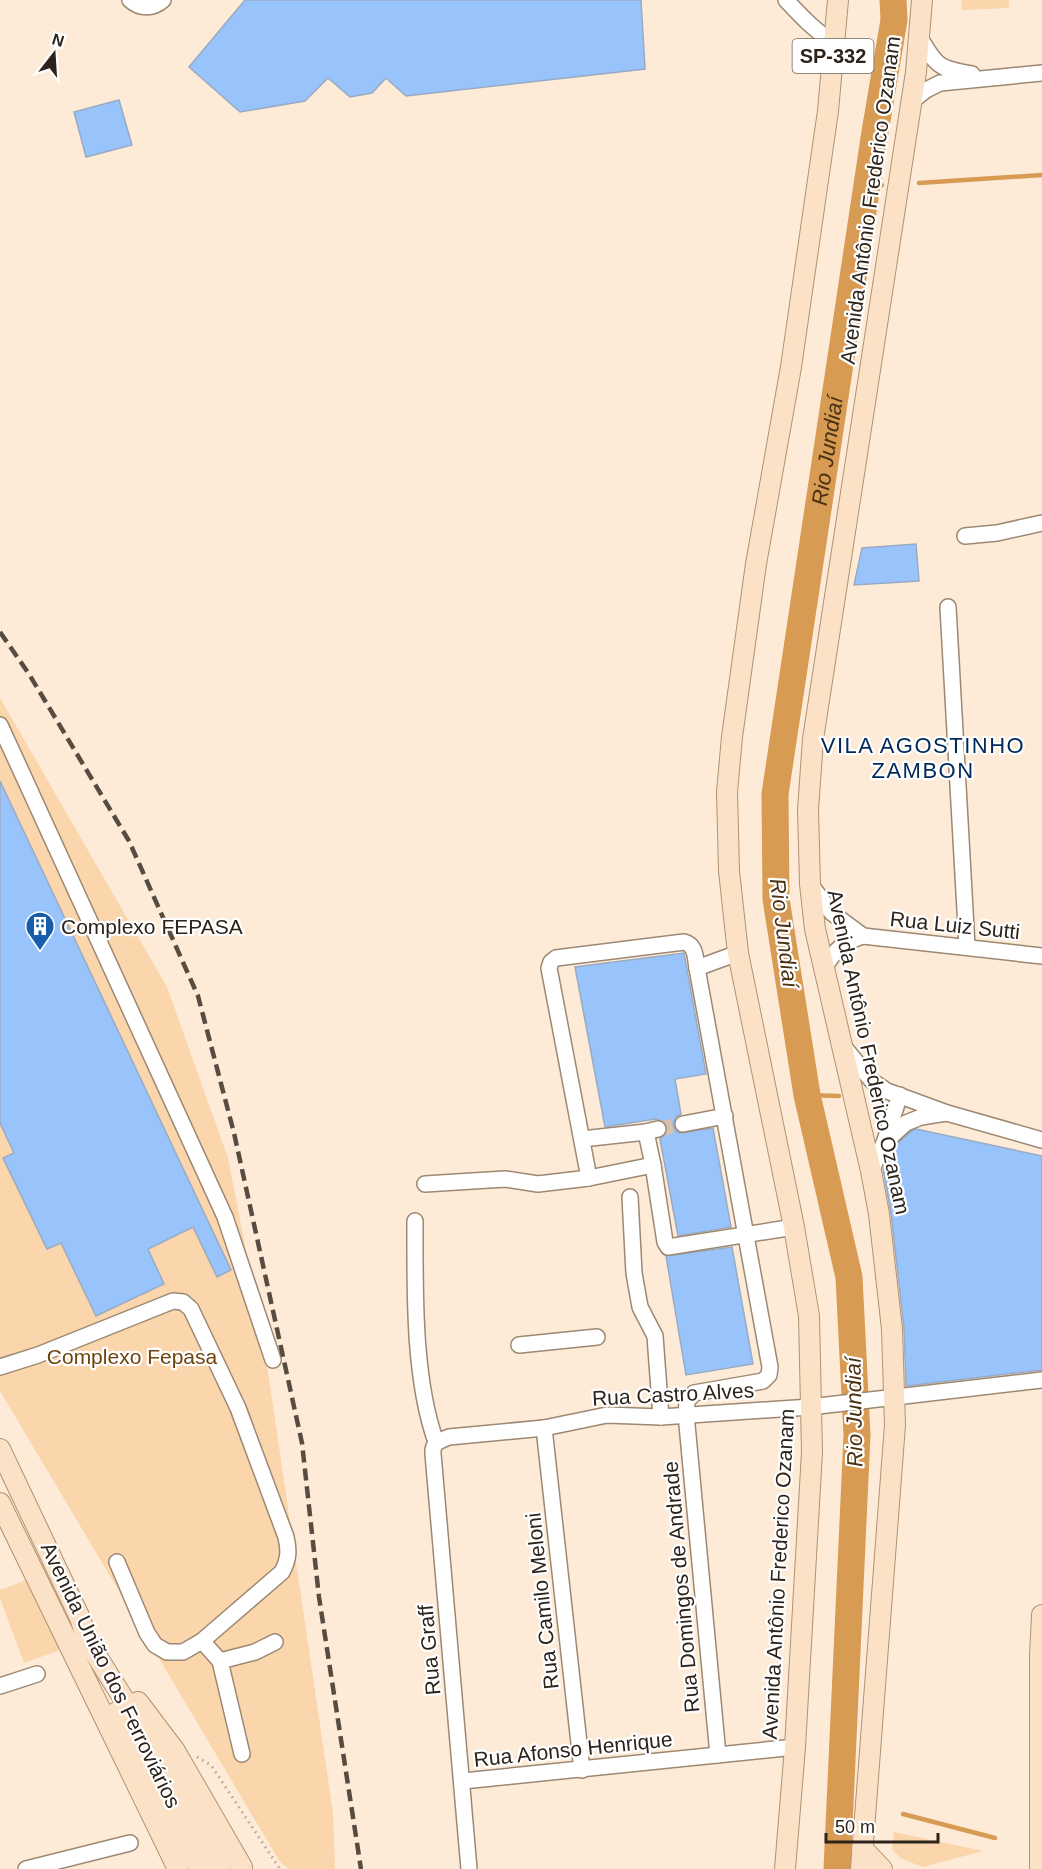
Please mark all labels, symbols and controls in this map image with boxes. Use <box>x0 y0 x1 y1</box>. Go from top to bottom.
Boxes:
north arrow <box>24 24 84 84</box>
text: N <box>50 30 66 50</box>
street label: Avenida Antônio Frederico Ozanam <box>836 34 904 366</box>
road number: SP-332 <box>792 39 874 73</box>
water label: Rio Jundiaí <box>806 393 848 507</box>
district label: VILA AGOSTINHO ZAMBON <box>821 733 1025 783</box>
water label: Rio Jundiaí <box>765 877 803 991</box>
street label: Avenida Antônio Frederico Ozanam <box>823 888 915 1216</box>
street label: Rua Luiz Sutti <box>889 907 1021 943</box>
building icon: Complexo FEPASA <box>24 910 56 952</box>
place label: Complexo FEPASA <box>61 915 243 938</box>
park label: Complexo Fepasa <box>47 1345 218 1368</box>
water label: Rio Jundiaí <box>841 1355 867 1467</box>
street label: Rua Castro Alves <box>591 1378 755 1410</box>
street label: Avenida Antônio Frederico Ozanam <box>758 1408 798 1740</box>
street label: Rua Domingos de Andrade <box>659 1460 703 1714</box>
street label: Rua Camilo Meloni <box>521 1512 563 1690</box>
street label: Avenida União dos Ferroviários <box>37 1538 185 1812</box>
street label: Rua Graff <box>414 1604 444 1696</box>
street label: Rua Afonso Henrique <box>473 1727 673 1771</box>
scale bar <box>826 1806 938 1844</box>
text: 50 m <box>835 1817 875 1837</box>

